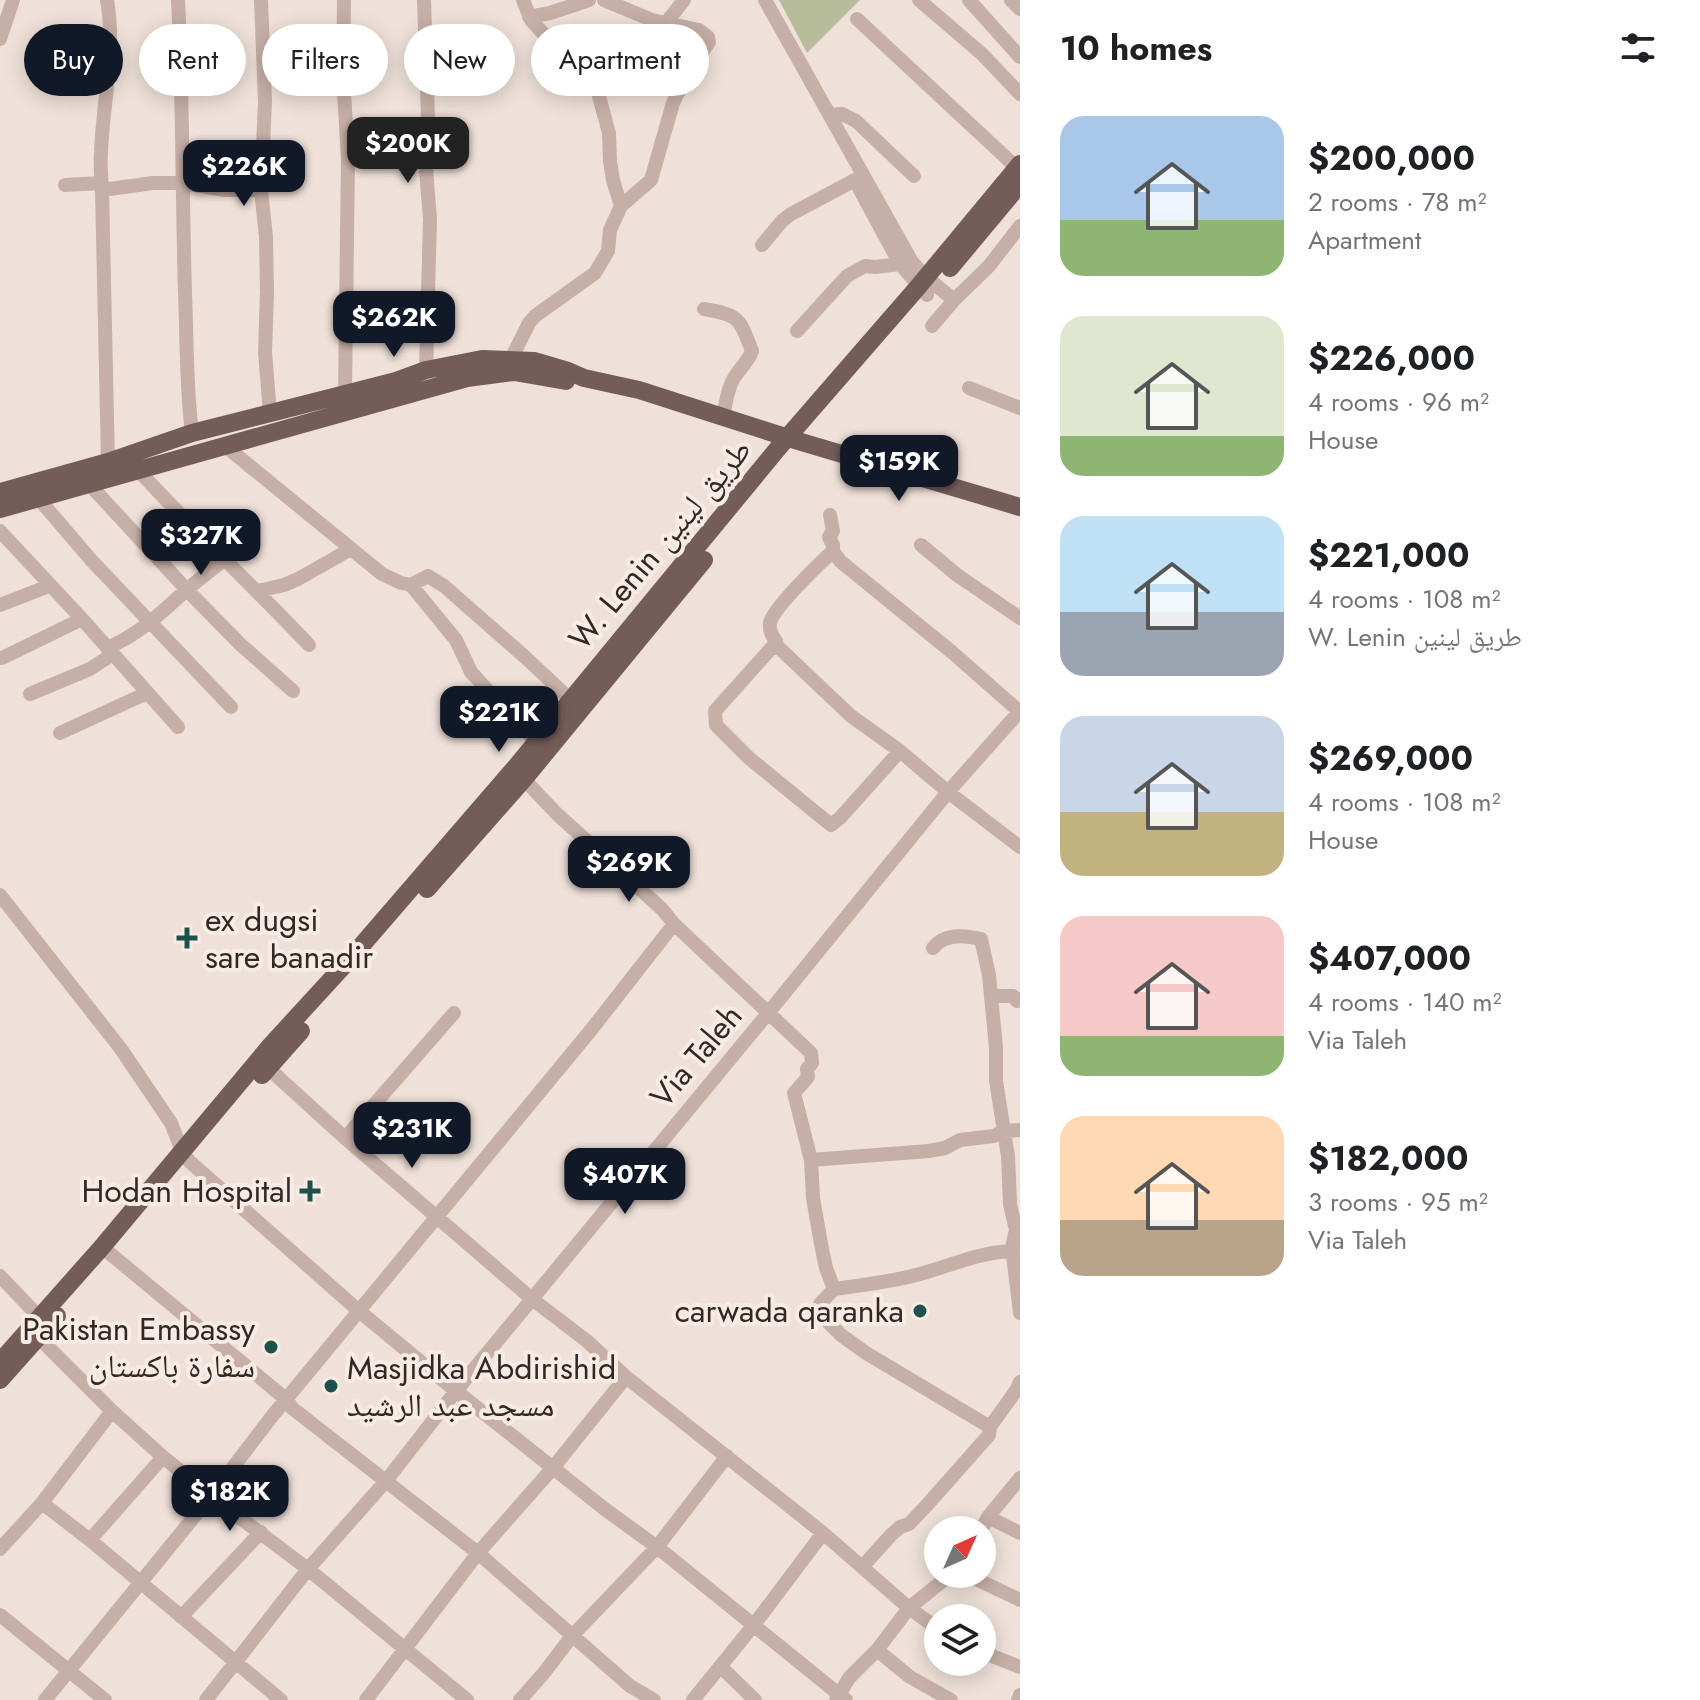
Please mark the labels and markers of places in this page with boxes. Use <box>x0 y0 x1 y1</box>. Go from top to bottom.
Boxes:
pin: $200K <box>352 117 464 185</box>
pin: $226K <box>188 140 300 208</box>
pin: $262K <box>338 291 450 359</box>
pin: $159K <box>843 435 955 503</box>
pin: $327K <box>145 509 257 577</box>
pin: $221K <box>443 686 555 754</box>
pin: $269K <box>573 836 685 904</box>
place label: ex dugsi sare banadir <box>205 897 373 980</box>
marker: ex dugsi sare banadir <box>176 927 198 949</box>
pin: $231K <box>356 1102 468 1170</box>
pin: $407K <box>569 1148 681 1216</box>
place label: Hodan Hospital <box>81 1168 292 1214</box>
marker: Hodan Hospital <box>299 1180 321 1202</box>
place label: carwada qaranka <box>675 1288 904 1334</box>
marker: carwada qaranka <box>911 1302 929 1320</box>
place label: Pakistan Embassy سفارة باكستان <box>22 1306 256 1389</box>
marker: Pakistan Embassy سفارة باكستان <box>262 1338 280 1356</box>
place label: Masjidka Abdirishid مسجد عبد الرشيد <box>347 1345 616 1428</box>
marker: Masjidka Abdirishid مسجد عبد الرشيد <box>322 1377 340 1395</box>
pin: $182K <box>174 1465 286 1533</box>

